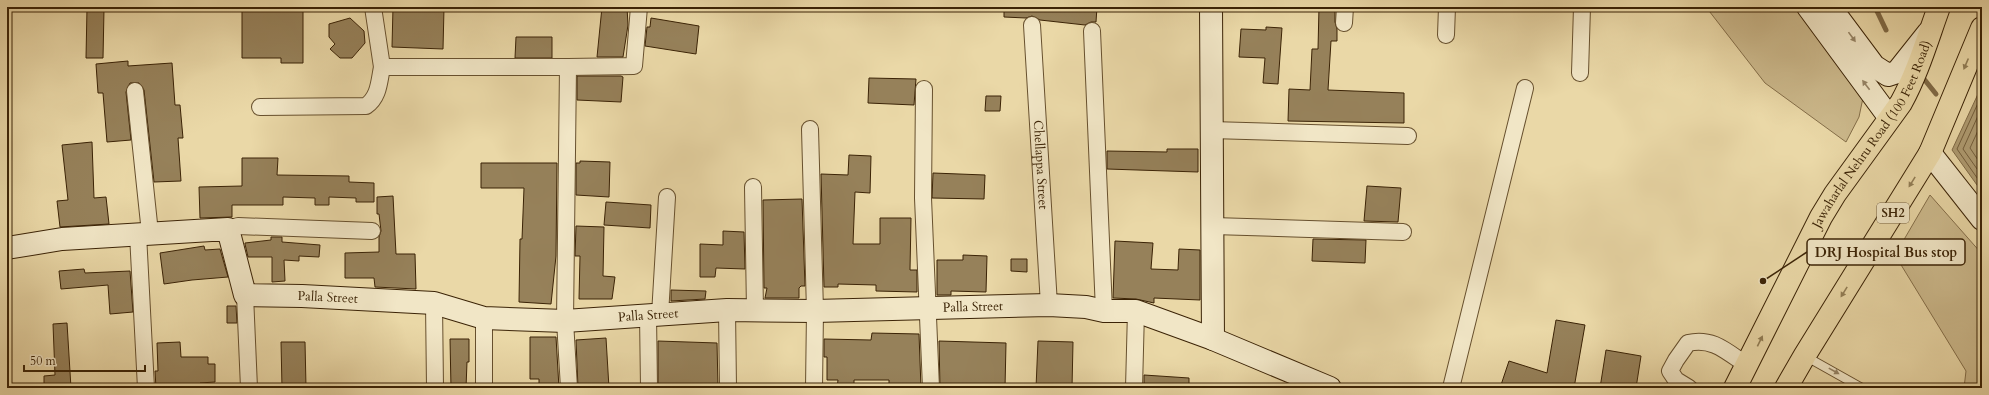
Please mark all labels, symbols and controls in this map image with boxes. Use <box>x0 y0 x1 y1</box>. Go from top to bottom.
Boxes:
one-way arrow <box>1848 31 1856 42</box>
street label: Jawaharlal Nehru Road (100 Feet Road) <box>1807 38 1936 233</box>
one-way arrow <box>1963 59 1969 71</box>
one-way arrow <box>1862 80 1870 91</box>
street label: Chellappa Street <box>1029 120 1052 210</box>
one-way arrow <box>1908 177 1916 187</box>
road number: SH2 <box>1877 203 1909 223</box>
callout: DRJ Hospital Bus stop <box>1807 239 1965 265</box>
text: DRJ Hospital Bus stop <box>1815 243 1957 262</box>
one-way arrow <box>1840 286 1847 298</box>
street label: Palla Street <box>297 287 358 308</box>
street label: Palla Street <box>943 297 1003 317</box>
street label: Palla Street <box>617 304 679 326</box>
one-way arrow <box>1757 335 1763 347</box>
scale bar <box>24 347 145 373</box>
text: 50 m <box>30 353 57 369</box>
one-way arrow <box>1828 368 1840 375</box>

